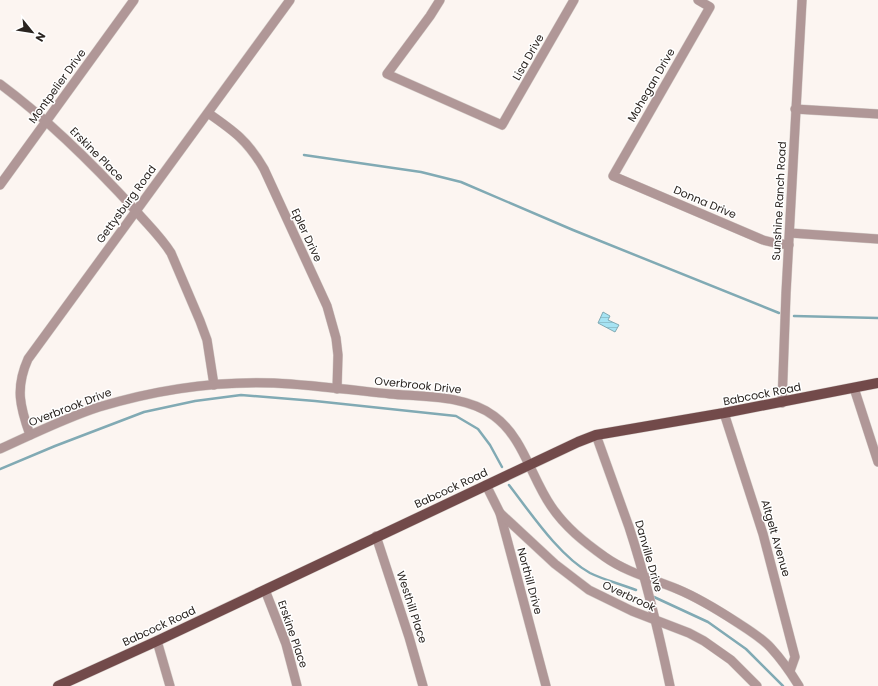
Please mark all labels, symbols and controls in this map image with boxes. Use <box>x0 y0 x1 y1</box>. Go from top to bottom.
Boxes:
north arrow <box>12 12 52 52</box>
text: N <box>32 29 50 45</box>
street label: Lisa Drive <box>508 31 548 83</box>
street label: Montpelier Drive <box>24 45 90 127</box>
street label: Mohegan Drive <box>623 45 679 125</box>
street label: Erskine Place <box>66 123 128 185</box>
street label: Sunshine Ranch Road <box>768 141 790 261</box>
street label: Gettysburg Road <box>92 162 160 246</box>
street label: Donna Drive <box>671 182 739 222</box>
street label: Epler Drive <box>288 206 326 264</box>
street label: Overbrook Drive <box>374 372 463 398</box>
street label: Babcock Road <box>722 379 802 409</box>
street label: Overbrook Drive <box>26 384 114 430</box>
street label: Babcock Road <box>412 464 490 512</box>
street label: Altgelt Avenue <box>757 498 795 579</box>
street label: Danville Drive <box>631 518 667 594</box>
street label: Northill Drive <box>513 546 547 616</box>
street label: Westhill Place <box>393 569 431 645</box>
street label: Overbrook <box>600 577 659 615</box>
street label: Erskine Place <box>274 598 312 670</box>
street label: Babcock Road <box>120 602 198 650</box>

